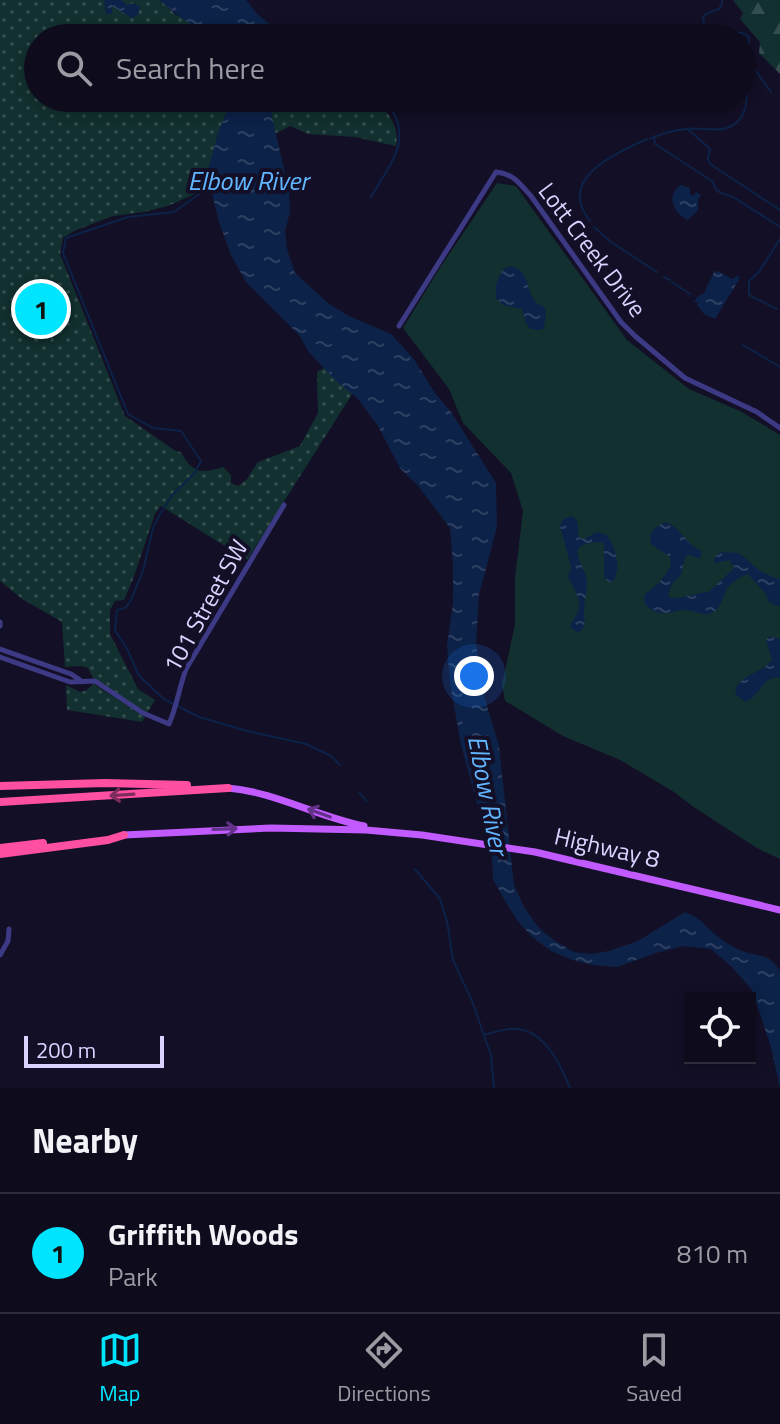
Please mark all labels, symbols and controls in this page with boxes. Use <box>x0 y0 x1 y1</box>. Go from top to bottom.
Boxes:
search box <box>24 24 756 112</box>
text: Search here <box>116 45 265 91</box>
icon: search <box>52 46 96 90</box>
water label: Elbow River <box>188 161 311 200</box>
street label: Lott Creek Drive <box>530 174 656 324</box>
pin: 1 <box>15 279 67 339</box>
street label: 101 Street SW <box>154 532 257 679</box>
your location <box>454 656 494 696</box>
water label: Elbow River <box>458 732 520 861</box>
one-way arrow <box>109 788 136 803</box>
one-way arrow <box>307 805 331 819</box>
street label: Highway 8 <box>551 817 663 877</box>
one-way arrow <box>211 822 238 837</box>
map controls <box>684 992 756 1064</box>
button: locate <box>684 992 756 1064</box>
scale bar <box>24 1032 164 1068</box>
text: 200 m <box>36 1033 96 1067</box>
text: Nearby <box>32 1114 138 1166</box>
text: Griffith Woods <box>108 1211 298 1257</box>
text: 1 <box>51 1234 65 1273</box>
text: 810 m <box>677 1234 748 1273</box>
text: Park <box>108 1257 158 1296</box>
tab: Map <box>98 1328 142 1410</box>
tab: Directions <box>337 1328 431 1410</box>
tab: Saved <box>626 1328 682 1410</box>

